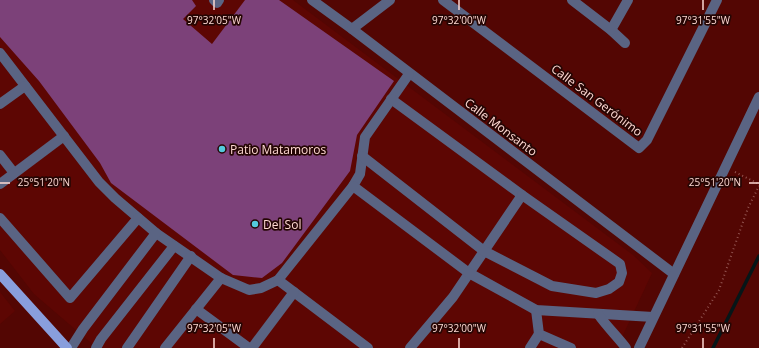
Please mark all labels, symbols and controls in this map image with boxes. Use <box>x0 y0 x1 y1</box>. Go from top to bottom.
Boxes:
text: 97°32'05"W <box>187 13 242 27</box>
text: 97°32'00"W <box>432 13 487 27</box>
text: 97°31'55"W <box>676 13 731 27</box>
street label: Calle San Gerónimo <box>548 60 646 140</box>
street label: Calle Monsanto <box>461 94 541 160</box>
place label: Patio Matamoros <box>230 141 326 158</box>
marker: Patio Matamoros <box>217 144 227 154</box>
text: 25°51'20"N <box>18 175 70 189</box>
text: 25°51'20"N <box>689 175 741 189</box>
place label: Del Sol <box>263 216 301 233</box>
marker: Del Sol <box>250 219 260 229</box>
text: 97°32'05"W <box>187 321 242 335</box>
text: 97°32'00"W <box>432 321 487 335</box>
text: 97°31'55"W <box>676 321 731 335</box>

